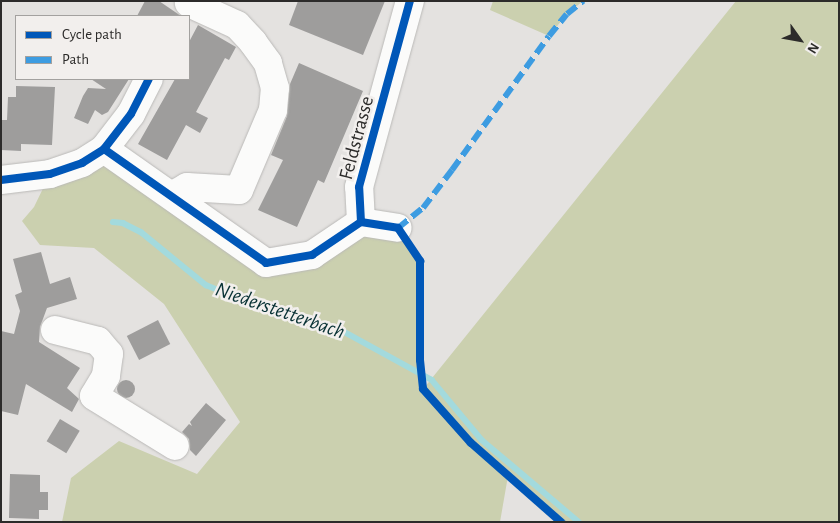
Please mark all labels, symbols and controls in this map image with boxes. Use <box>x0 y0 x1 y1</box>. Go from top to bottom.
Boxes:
legend <box>15 15 190 80</box>
north arrow <box>775 15 825 65</box>
text: Cycle path <box>62 27 122 42</box>
text: N <box>804 40 821 56</box>
text: Path <box>62 52 89 67</box>
street label: Feldstrasse <box>334 93 380 183</box>
water label: Niederstetterbach <box>212 277 348 345</box>

